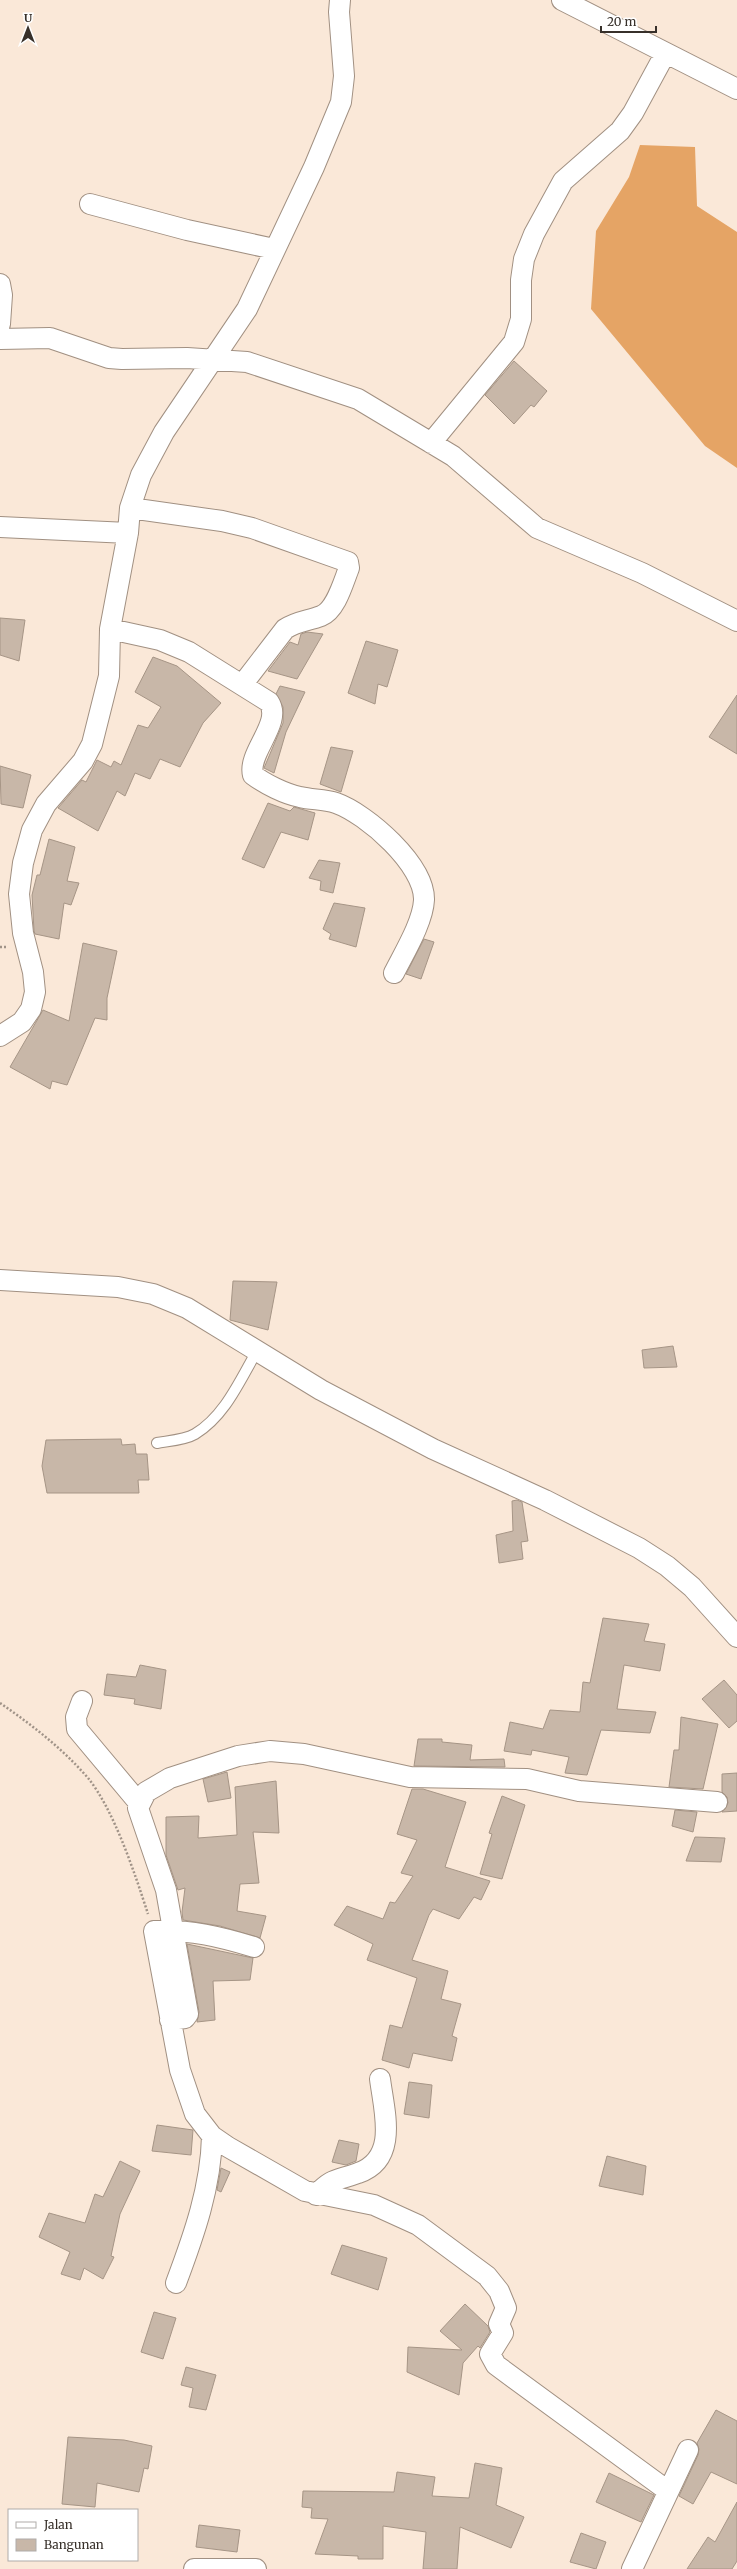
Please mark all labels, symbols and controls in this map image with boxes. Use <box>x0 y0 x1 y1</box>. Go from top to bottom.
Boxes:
north arrow <box>8 8 48 48</box>
scale bar <box>601 8 656 34</box>
text: U <box>24 11 33 25</box>
text: 20 m <box>607 14 636 29</box>
legend <box>8 2509 138 2561</box>
text: Jalan <box>43 2517 73 2532</box>
text: Bangunan <box>44 2537 104 2552</box>

